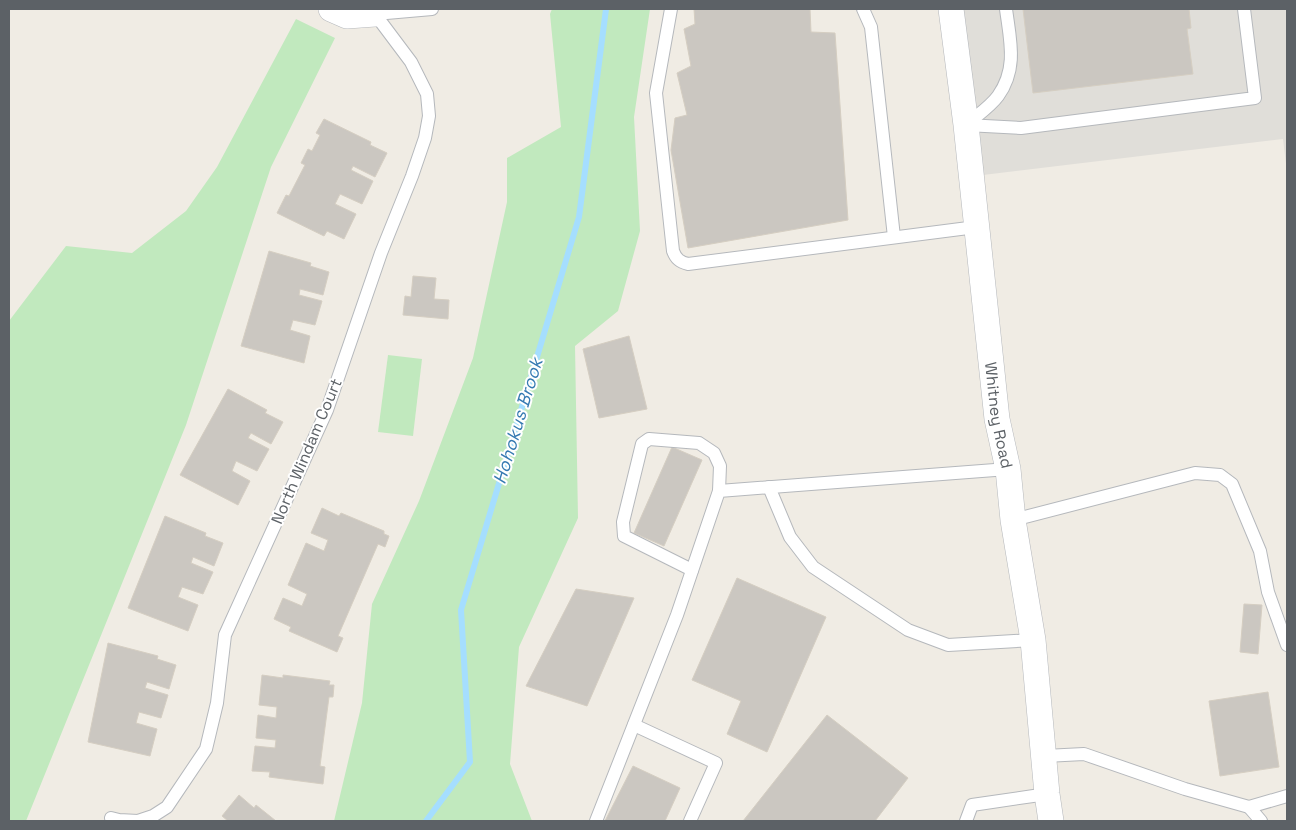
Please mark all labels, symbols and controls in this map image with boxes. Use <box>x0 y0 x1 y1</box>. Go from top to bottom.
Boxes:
water label: Hohokus Brook <box>487 353 548 486</box>
street label: Whitney Road <box>980 361 1018 470</box>
street label: North Windam Court <box>266 375 347 527</box>

